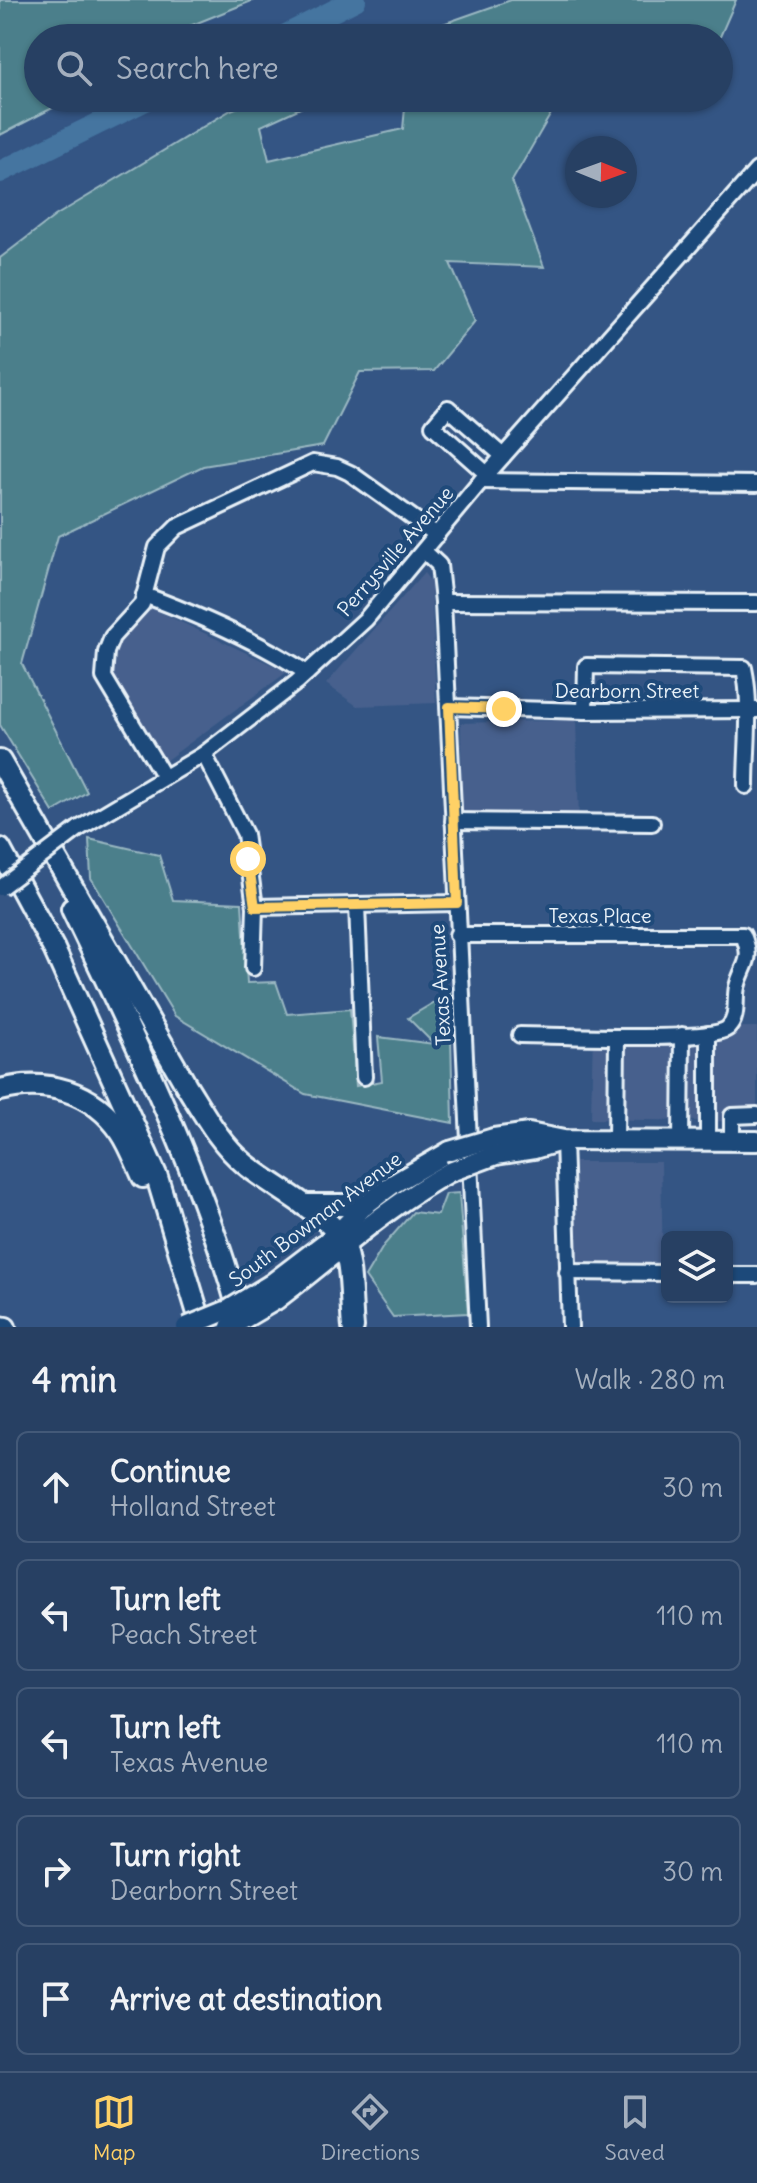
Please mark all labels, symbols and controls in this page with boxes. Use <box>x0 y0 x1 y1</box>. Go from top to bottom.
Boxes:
search box <box>24 24 733 112</box>
icon: search <box>52 46 96 90</box>
text: Search here <box>116 49 279 87</box>
north arrow <box>565 136 637 208</box>
street label: Perrysville Avenue <box>332 481 458 621</box>
street label: Dearborn Street <box>555 678 700 703</box>
route end <box>486 691 522 727</box>
route start <box>230 841 266 877</box>
street label: Texas Place <box>548 903 652 928</box>
street label: Texas Avenue <box>424 924 456 1046</box>
street label: South Bowman Avenue <box>224 1146 406 1292</box>
map controls <box>661 1231 733 1303</box>
button: layers <box>661 1231 733 1303</box>
text: 4 min <box>32 1358 117 1401</box>
text: Walk · 280 m <box>575 1363 725 1396</box>
text: Continue <box>110 1452 231 1490</box>
icon: ahead <box>34 1465 78 1509</box>
text: 30 m <box>662 1471 723 1504</box>
text: Holland Street <box>110 1490 276 1523</box>
text: Turn left <box>110 1580 221 1618</box>
icon: left <box>34 1593 78 1637</box>
text: 110 m <box>656 1599 723 1632</box>
text: Peach Street <box>110 1618 257 1651</box>
text: Turn left <box>110 1708 221 1746</box>
icon: left <box>34 1721 78 1765</box>
text: 110 m <box>656 1727 723 1760</box>
text: Texas Avenue <box>110 1746 268 1779</box>
text: Turn right <box>110 1836 241 1874</box>
icon: right <box>34 1849 78 1893</box>
text: 30 m <box>662 1855 723 1888</box>
text: Dearborn Street <box>110 1874 298 1907</box>
icon: arrive <box>34 1977 78 2021</box>
text: Arrive at destination <box>110 1980 382 2018</box>
tab: Map <box>92 2090 136 2166</box>
tab: Directions <box>321 2090 420 2166</box>
tab: Saved <box>604 2090 665 2166</box>

